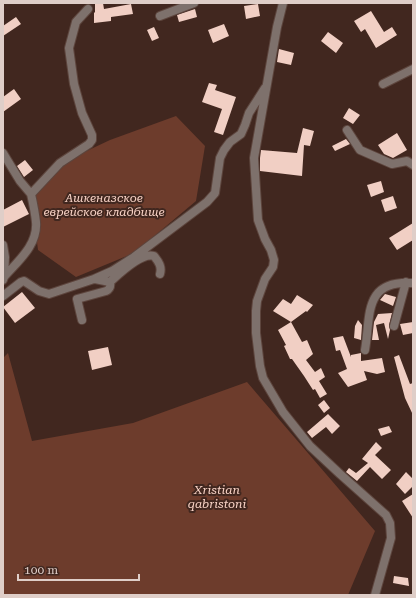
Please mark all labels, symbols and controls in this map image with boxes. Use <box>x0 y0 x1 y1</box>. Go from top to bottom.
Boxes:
park label: Ашкеназское еврейское кладбище <box>43 191 165 219</box>
park label: Xristian qabristoni <box>188 483 246 511</box>
scale bar <box>18 556 139 582</box>
text: 100 m <box>24 563 58 577</box>

